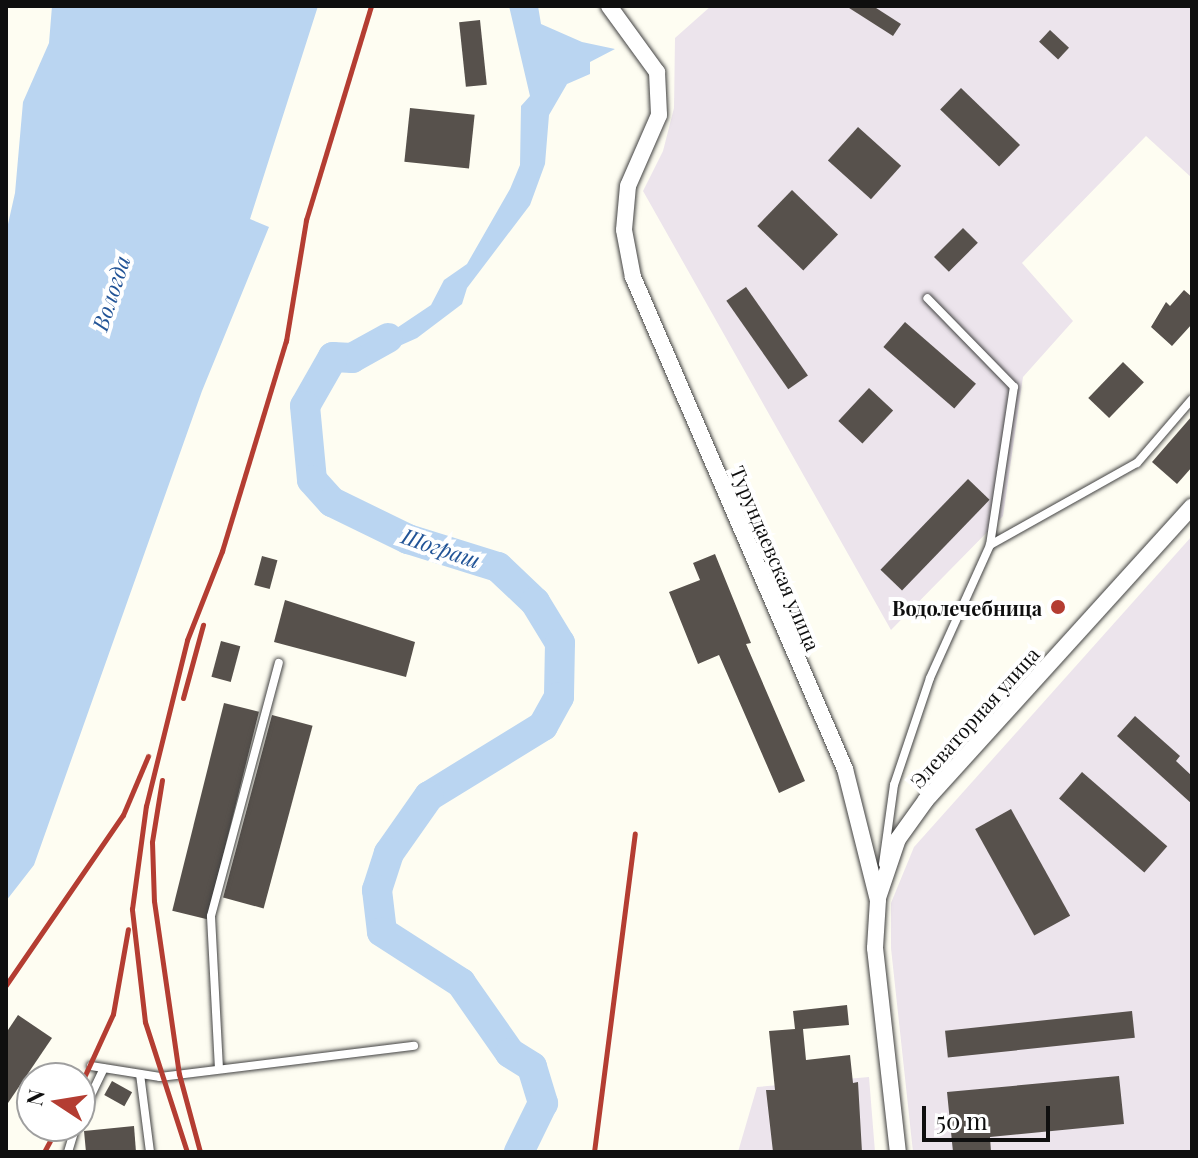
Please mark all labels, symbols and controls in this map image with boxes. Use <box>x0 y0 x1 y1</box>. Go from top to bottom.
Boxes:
water label: Вологда <box>86 252 136 334</box>
street label: Турундаевская улица <box>726 462 826 654</box>
water label: Шограш <box>399 522 483 574</box>
place label: Водолечебница <box>892 595 1042 619</box>
marker: Водолечебница <box>1049 598 1067 616</box>
street label: Элеваторная улица <box>905 642 1043 792</box>
north arrow <box>16 1062 96 1142</box>
text: N <box>18 1087 51 1108</box>
scale bar <box>926 1090 1054 1140</box>
text: 50 m <box>936 1104 988 1136</box>

